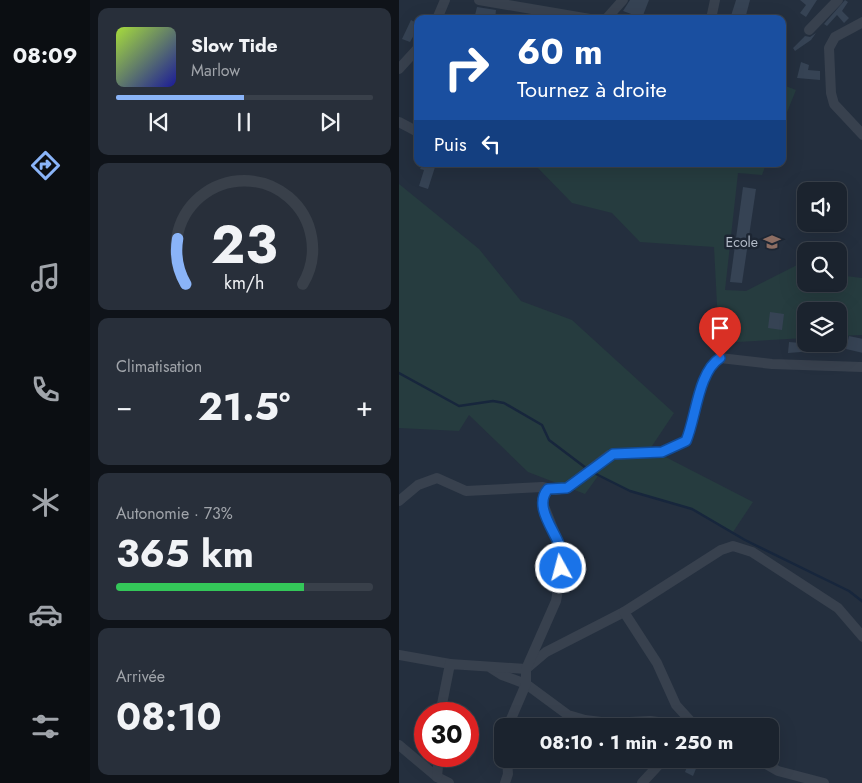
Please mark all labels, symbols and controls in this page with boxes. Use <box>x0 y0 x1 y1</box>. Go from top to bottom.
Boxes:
text: 60 m <box>517 27 603 77</box>
text: Slow Tide <box>191 32 278 59</box>
icon: right <box>434 35 499 100</box>
text: 08:09 <box>13 39 77 71</box>
text: Marlow <box>191 59 240 82</box>
text: Tournez à droite <box>517 73 667 105</box>
icon: previous <box>145 108 173 136</box>
icon: pause <box>230 108 258 136</box>
icon: next <box>316 108 344 136</box>
icon: left <box>477 130 505 158</box>
text: Puis <box>434 131 467 158</box>
icon: directions <box>28 148 63 183</box>
map controls <box>797 182 847 352</box>
button: sound <box>797 182 847 232</box>
text: 23 <box>211 207 278 283</box>
place label: Ecole <box>726 232 758 252</box>
school or university icon: Ecole <box>762 232 782 252</box>
button: search <box>797 242 847 292</box>
icon: music <box>28 260 63 295</box>
text: km/h <box>224 270 265 296</box>
button: layers <box>797 302 847 352</box>
pin <box>699 307 741 358</box>
icon: arrive <box>706 314 734 342</box>
text: Climatisation <box>116 355 202 378</box>
icon: phone <box>28 372 63 407</box>
text: 21.5° <box>198 379 290 434</box>
text: − <box>116 386 133 427</box>
text: + <box>356 386 373 427</box>
icon: climate <box>28 485 63 520</box>
text: Autonomie · 73% <box>116 502 233 525</box>
text: 365 km <box>116 526 254 581</box>
position arrow <box>534 541 586 593</box>
icon: car <box>28 597 63 632</box>
text: Arrivée <box>116 665 165 688</box>
text: 08:10 <box>116 689 222 744</box>
speed limit sign: 30 <box>414 702 479 767</box>
icon: filters <box>28 709 63 744</box>
text: 08:10 · 1 min · 250 m <box>540 729 733 756</box>

